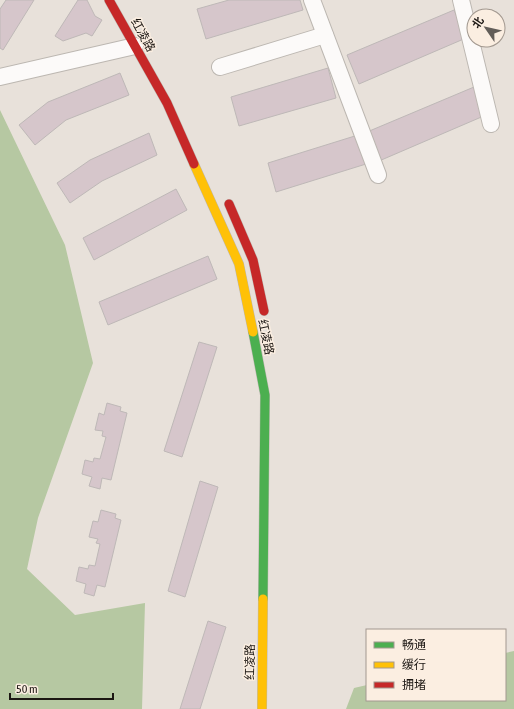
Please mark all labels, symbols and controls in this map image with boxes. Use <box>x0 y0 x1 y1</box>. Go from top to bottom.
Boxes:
north arrow <box>466 8 506 48</box>
text: 北 <box>470 14 486 30</box>
street label: 红凌路 <box>128 16 158 54</box>
street label: 红凌路 <box>255 318 277 356</box>
legend <box>366 629 506 701</box>
text: 畅通 <box>402 638 426 652</box>
street label: 红凌路 <box>243 644 257 680</box>
text: 缓行 <box>402 658 426 672</box>
scale bar <box>10 675 113 701</box>
text: 拥堵 <box>402 678 426 692</box>
text: 50 m <box>16 682 38 696</box>

